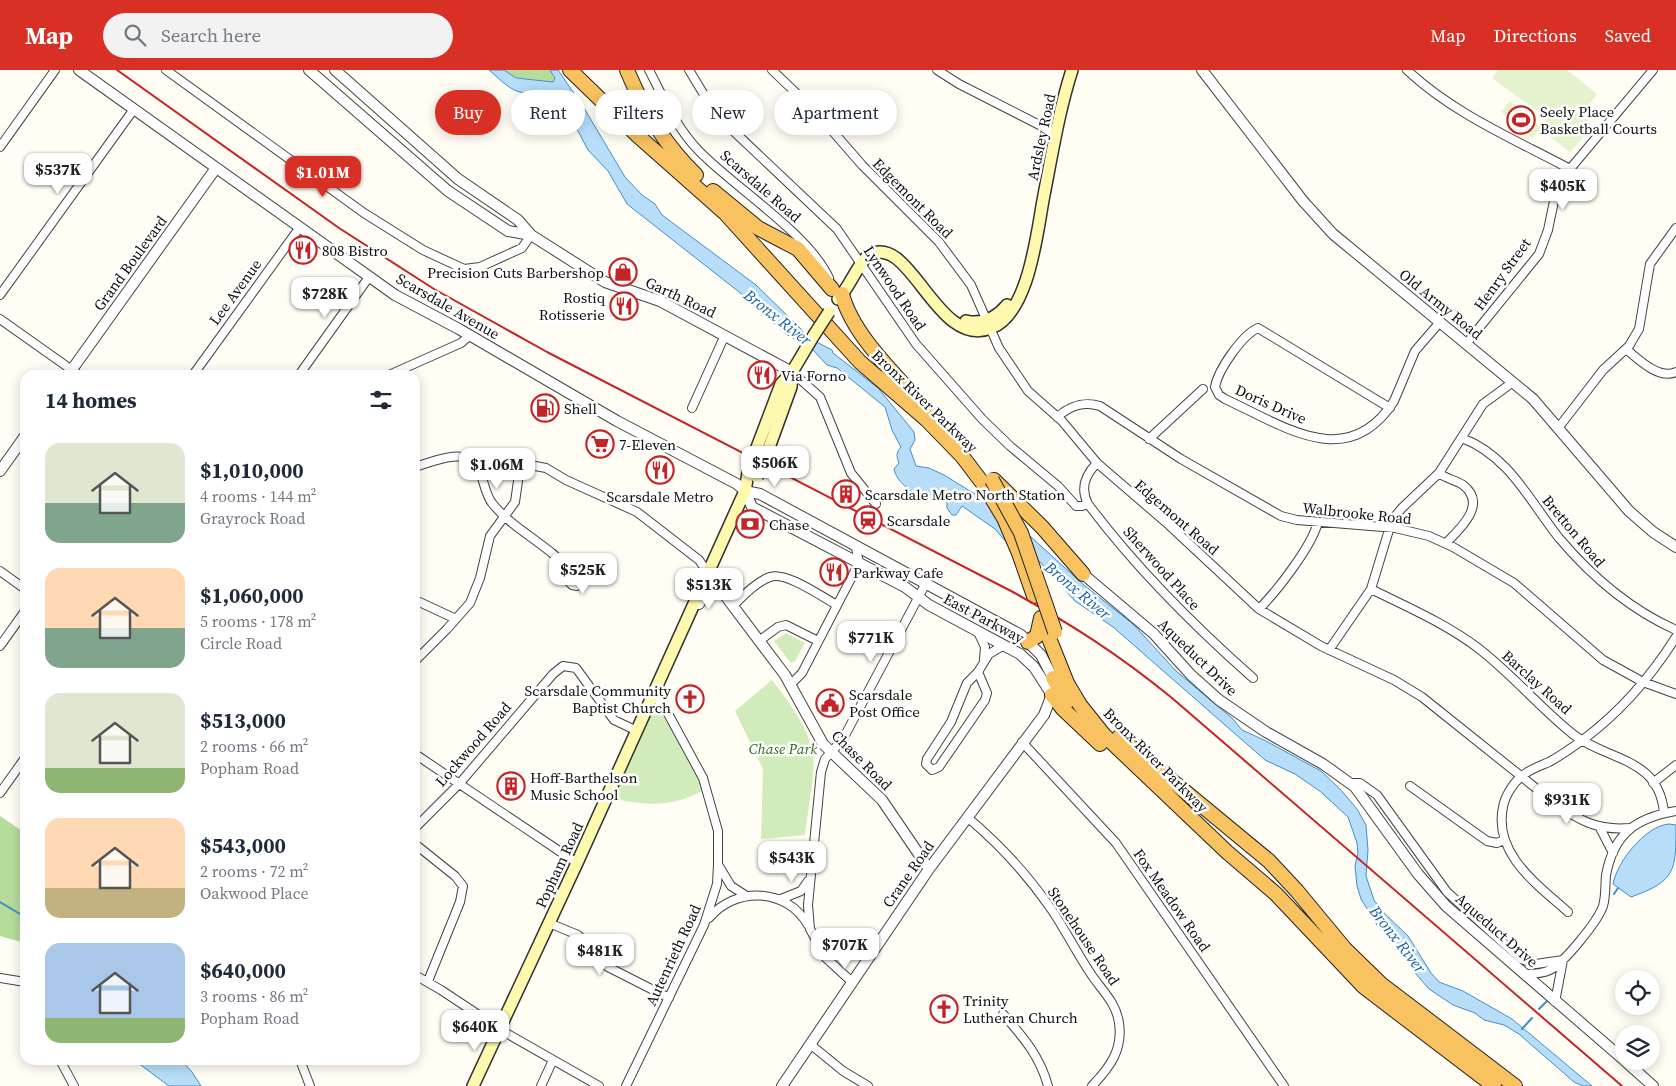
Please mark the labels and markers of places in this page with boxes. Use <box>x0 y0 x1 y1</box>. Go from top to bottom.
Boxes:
place label: Seely Place Basketball Courts <box>1540 101 1657 139</box>
sports icon: Seely Place Basketball Courts <box>1506 105 1536 135</box>
pin: $537K <box>23 152 93 195</box>
pin: $1.01M <box>282 156 364 198</box>
pin: $405K <box>1528 168 1598 211</box>
restaurant icon: 808 Bistro <box>288 235 318 265</box>
place label: 808 Bistro <box>322 240 388 261</box>
shop icon: Precision Cuts Barbershop <box>608 257 638 287</box>
place label: Precision Cuts Barbershop <box>427 262 604 283</box>
pin: $728K <box>290 276 360 319</box>
place label: Rostiq Rotisserie <box>539 287 606 325</box>
restaurant icon: Rostiq Rotisserie <box>609 291 639 321</box>
restaurant icon: Via Forno <box>747 360 777 390</box>
place label: Via Forno <box>781 365 846 386</box>
fuel station icon: Shell <box>530 393 560 423</box>
place label: Shell <box>564 398 598 419</box>
supermarket icon: 7-Eleven <box>585 429 615 459</box>
place label: 7-Eleven <box>619 434 676 455</box>
pin: $506K <box>740 446 810 488</box>
pin: $1.06M <box>456 448 538 490</box>
restaurant icon: Scarsdale Metro <box>645 455 675 485</box>
building icon: Scarsdale Metro North Station <box>831 479 861 509</box>
place label: Scarsdale Metro North Station <box>865 484 1065 505</box>
place label: Scarsdale Metro <box>606 486 714 507</box>
station icon: Scarsdale <box>853 505 883 535</box>
bank icon: Chase <box>735 509 765 539</box>
place label: Scarsdale <box>887 510 951 531</box>
place label: Chase <box>769 514 810 535</box>
pin: $525K <box>548 552 618 595</box>
restaurant icon: Parkway Cafe <box>819 557 849 587</box>
place label: Parkway Cafe <box>853 562 944 583</box>
pin: $513K <box>674 568 744 610</box>
pin: $771K <box>836 620 906 663</box>
place label: Scarsdale Community Baptist Church <box>525 680 671 718</box>
church icon: Scarsdale Community Baptist Church <box>675 684 705 714</box>
place label: Scarsdale Post Office <box>849 684 920 722</box>
public building icon: Scarsdale Post Office <box>815 688 845 718</box>
place label: Hoff-Barthelson Music School <box>530 767 638 805</box>
building icon: Hoff-Barthelson Music School <box>496 771 526 801</box>
pin: $931K <box>1532 782 1602 825</box>
pin: $543K <box>757 840 827 883</box>
pin: $707K <box>810 928 880 970</box>
pin: $481K <box>565 934 635 976</box>
place label: Trinity Lutheran Church <box>963 990 1078 1028</box>
church icon: Trinity Lutheran Church <box>929 994 959 1024</box>
pin: $640K <box>440 1010 510 1052</box>

